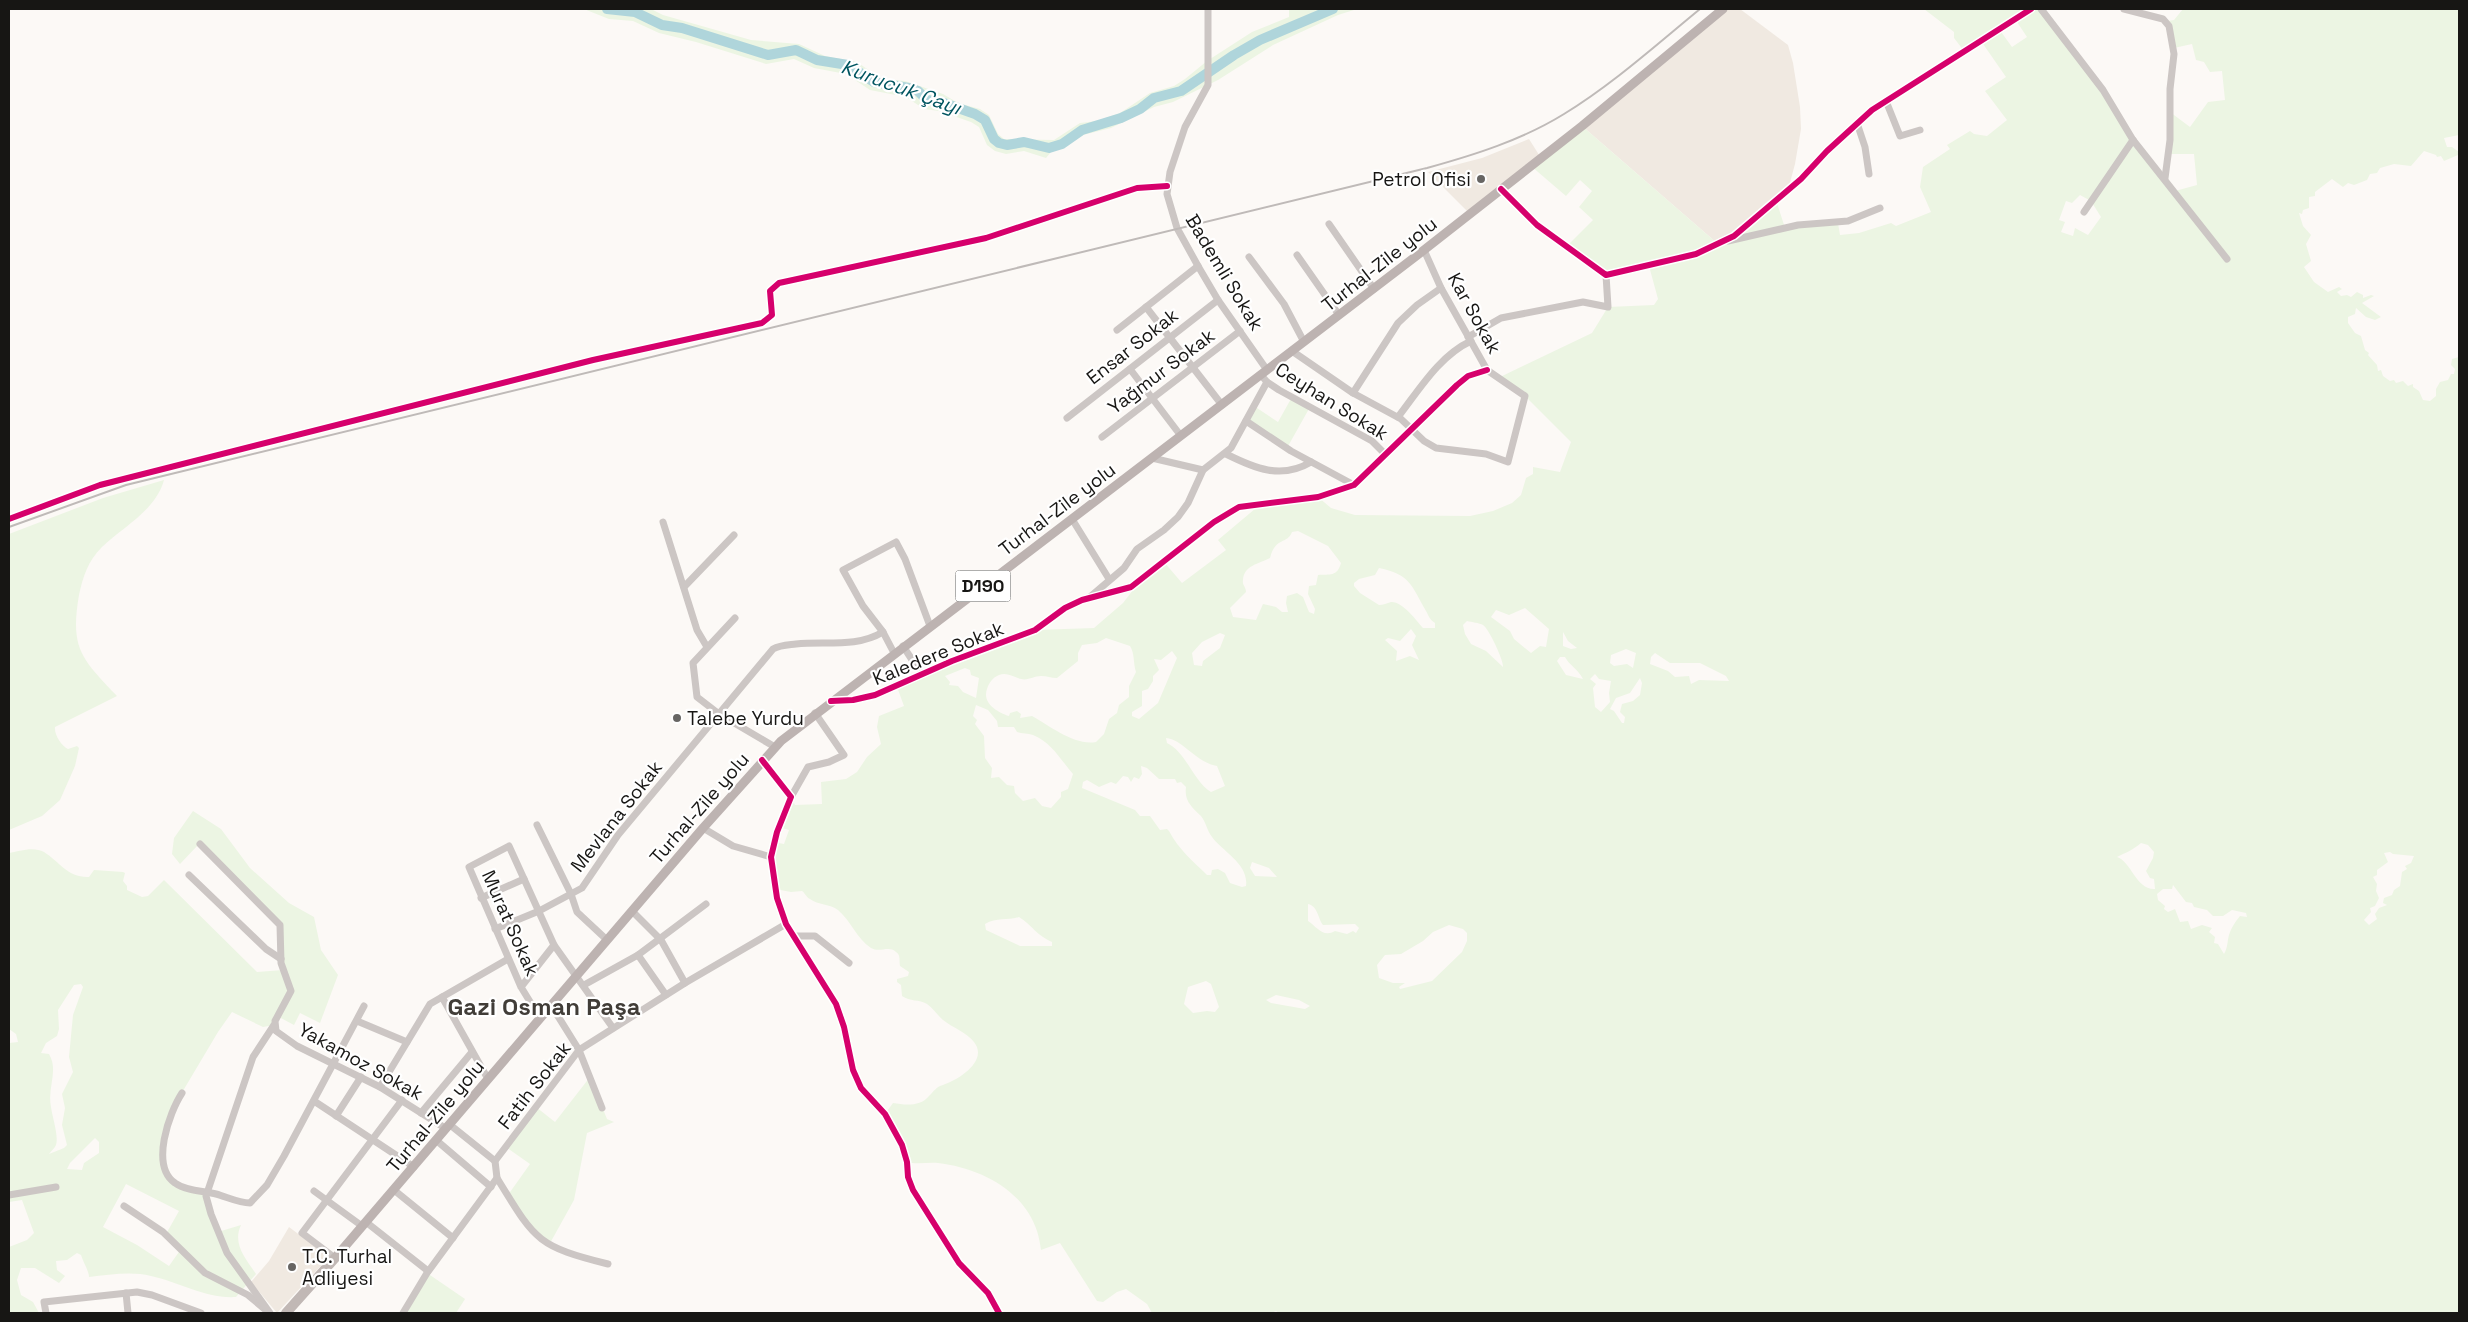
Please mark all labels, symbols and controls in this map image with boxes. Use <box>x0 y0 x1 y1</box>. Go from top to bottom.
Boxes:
water label: Kurucuk Çayı <box>838 53 965 121</box>
place label: Petrol Ofisi <box>1372 167 1471 192</box>
marker: Petrol Ofisi <box>1475 173 1487 185</box>
street label: Bademli Sokak <box>1180 209 1269 335</box>
street label: Turhal-Zile yolu <box>1317 211 1442 317</box>
street label: Kar Sokak <box>1442 268 1507 358</box>
street label: Ensar Sokak <box>1081 303 1183 390</box>
street label: Yağmur Sokak <box>1103 323 1220 420</box>
street label: Ceyhan Sokak <box>1271 357 1393 446</box>
street label: Turhal-Zile yolu <box>994 457 1121 561</box>
road number: D190 <box>956 570 1010 602</box>
street label: Kaledere Sokak <box>869 616 1007 691</box>
place label: Talebe Yurdu <box>687 706 804 731</box>
marker: Talebe Yurdu <box>671 712 683 724</box>
street label: Turhal-Zile yolu <box>644 747 755 869</box>
street label: Mevlana Sokak <box>565 755 668 877</box>
street label: Murat Sokak <box>476 866 545 980</box>
district label: Gazi Osman Paşa <box>447 991 641 1022</box>
street label: Yakamoz Sokak <box>294 1017 428 1106</box>
street label: Fatih Sokak <box>492 1036 577 1134</box>
street label: Turhal-Zile yolu <box>381 1055 490 1178</box>
place label: T.C. Turhal Adliyesi <box>302 1244 392 1291</box>
marker: T.C. Turhal Adliyesi <box>286 1261 298 1273</box>

